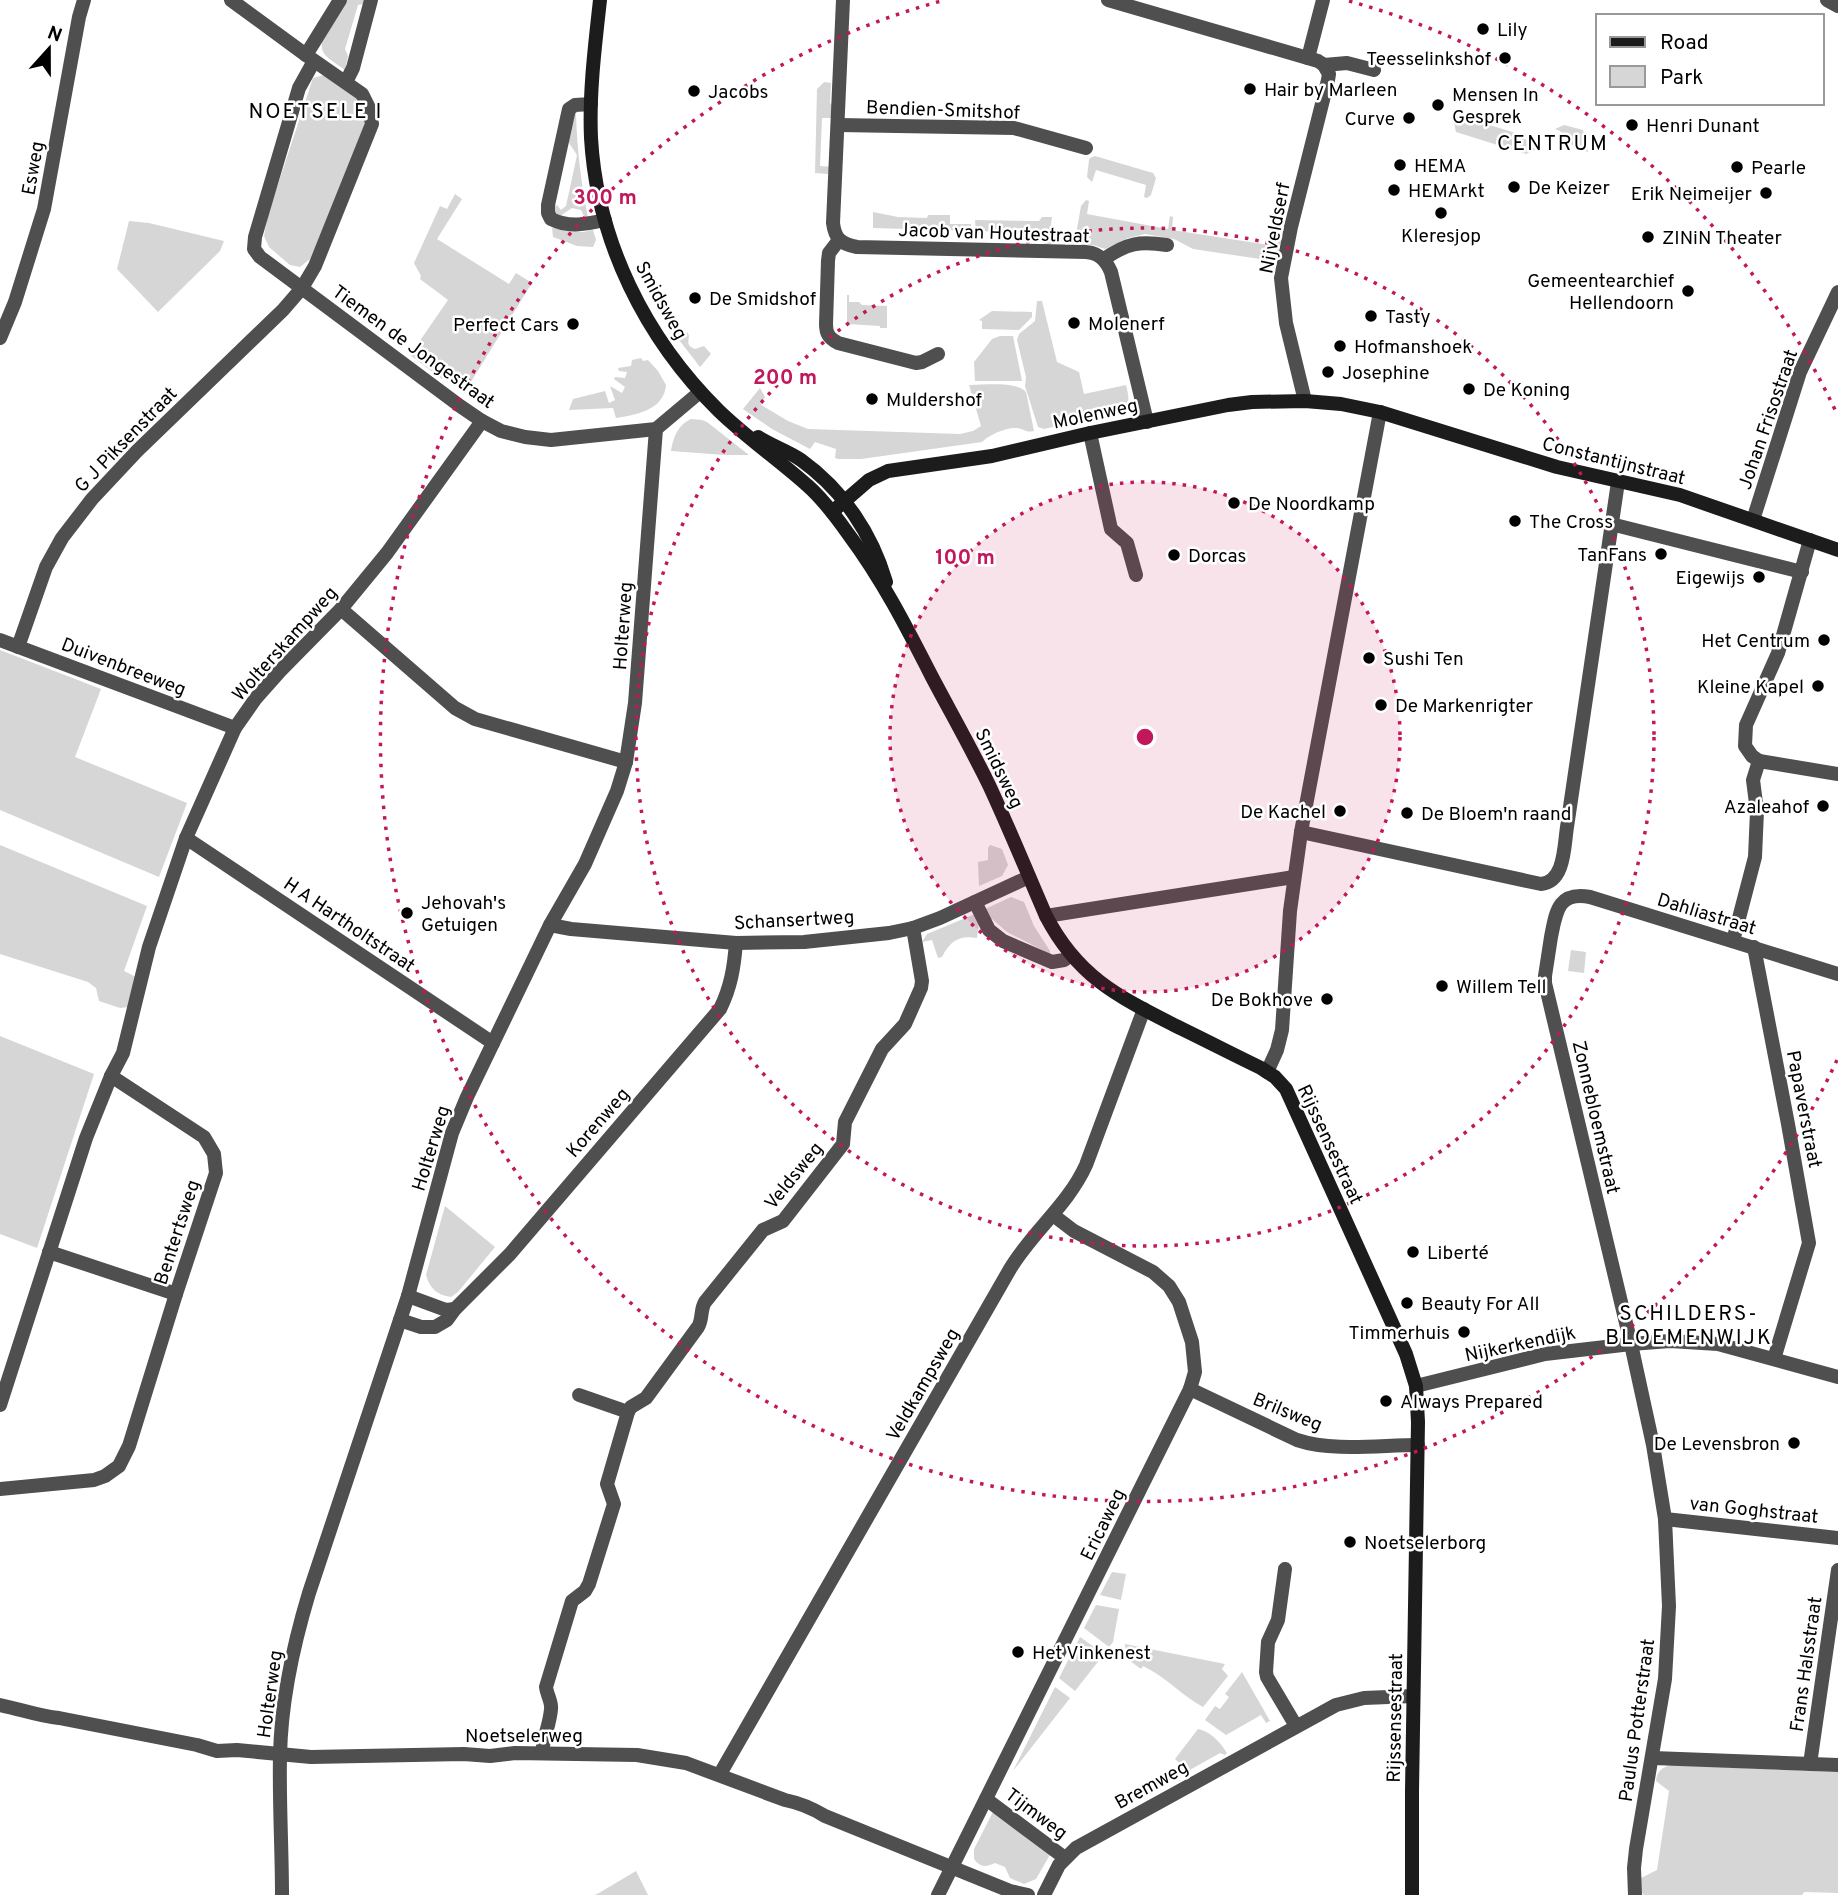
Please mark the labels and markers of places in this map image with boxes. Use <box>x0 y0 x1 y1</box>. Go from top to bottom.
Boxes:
place label: Lily <box>1497 19 1527 43</box>
marker: Lily <box>1475 21 1491 37</box>
place label: Teesselinkshof <box>1366 48 1492 72</box>
marker: Teesselinkshof <box>1497 50 1513 66</box>
place label: Hair by Marleen <box>1264 79 1397 103</box>
place label: Jacobs <box>708 81 768 105</box>
marker: Hair by Marleen <box>1242 81 1258 97</box>
marker: Jacobs <box>686 83 702 99</box>
place label: Mensen In Gesprek <box>1452 84 1539 130</box>
marker: Mensen In Gesprek <box>1430 97 1446 113</box>
place label: Curve <box>1344 108 1395 132</box>
marker: Curve <box>1401 110 1417 126</box>
place label: Henri Dunant <box>1646 115 1760 139</box>
marker: Henri Dunant <box>1624 117 1640 133</box>
place label: HEMA <box>1414 155 1466 179</box>
marker: HEMA <box>1392 157 1408 173</box>
place label: Pearle <box>1751 157 1806 181</box>
marker: Pearle <box>1729 159 1745 175</box>
place label: De Keizer <box>1528 177 1610 201</box>
marker: De Keizer <box>1506 179 1522 195</box>
place label: HEMArkt <box>1408 180 1485 204</box>
marker: HEMArkt <box>1386 182 1402 198</box>
place label: Erik Neimeijer <box>1631 183 1753 207</box>
marker: Erik Neimeijer <box>1758 185 1774 201</box>
marker: Kleresjop <box>1433 205 1449 221</box>
place label: Kleresjop <box>1401 225 1481 249</box>
place label: ZINiN Theater <box>1662 227 1782 251</box>
marker: ZINiN Theater <box>1640 229 1656 245</box>
place label: Gemeentearchief Hellendoorn <box>1527 270 1675 316</box>
marker: Gemeentearchief Hellendoorn <box>1680 283 1696 299</box>
place label: De Smidshof <box>709 288 817 312</box>
marker: De Smidshof <box>687 290 703 306</box>
place label: Tasty <box>1385 306 1430 330</box>
marker: Tasty <box>1363 308 1379 324</box>
place label: Molenerf <box>1088 313 1165 337</box>
place label: Perfect Cars <box>453 314 559 338</box>
marker: Molenerf <box>1066 315 1082 331</box>
marker: Perfect Cars <box>565 316 581 332</box>
place label: Hofmanshoek <box>1354 336 1472 360</box>
marker: Hofmanshoek <box>1332 338 1348 354</box>
place label: Josephine <box>1342 362 1429 386</box>
marker: Josephine <box>1320 364 1336 380</box>
place label: De Koning <box>1483 379 1570 403</box>
marker: De Koning <box>1461 381 1477 397</box>
place label: Muldershof <box>886 389 983 413</box>
marker: Muldershof <box>864 391 880 407</box>
place label: De Noordkamp <box>1248 493 1375 517</box>
marker: De Noordkamp <box>1226 495 1242 511</box>
place label: The Cross <box>1529 511 1613 535</box>
marker: The Cross <box>1507 513 1523 529</box>
place label: TanFans <box>1577 544 1647 568</box>
place label: Dorcas <box>1188 545 1246 569</box>
marker: TanFans <box>1653 546 1669 562</box>
marker: Dorcas <box>1166 547 1182 563</box>
place label: Eigewijs <box>1675 567 1745 591</box>
marker: Eigewijs <box>1751 569 1767 585</box>
place label: Het Centrum <box>1701 630 1810 654</box>
marker: Het Centrum <box>1816 632 1832 648</box>
place label: Sushi Ten <box>1383 648 1464 672</box>
marker: Sushi Ten <box>1361 650 1377 666</box>
place label: Kleine Kapel <box>1697 676 1804 700</box>
marker: Kleine Kapel <box>1810 678 1826 694</box>
place label: De Markenrigter <box>1395 695 1534 719</box>
marker: De Markenrigter <box>1373 697 1389 713</box>
centre of rings <box>1133 725 1157 749</box>
place label: Azaleahof <box>1724 796 1810 820</box>
marker: Azaleahof <box>1815 798 1831 814</box>
place label: De Kachel <box>1240 801 1326 825</box>
marker: De Kachel <box>1332 803 1348 819</box>
place label: De Bloem'n raand <box>1421 803 1572 827</box>
marker: De Bloem'n raand <box>1399 805 1415 821</box>
place label: Jehovah's Getuigen <box>421 892 506 938</box>
marker: Jehovah's Getuigen <box>399 905 415 921</box>
place label: Willem Tell <box>1456 976 1547 1000</box>
marker: Willem Tell <box>1434 978 1450 994</box>
place label: De Bokhove <box>1211 989 1313 1013</box>
marker: De Bokhove <box>1319 991 1335 1007</box>
place label: Liberté <box>1427 1242 1489 1266</box>
marker: Liberté <box>1405 1244 1421 1260</box>
place label: Beauty For All <box>1421 1293 1539 1317</box>
marker: Beauty For All <box>1399 1295 1415 1311</box>
place label: Timmerhuis <box>1349 1322 1450 1346</box>
marker: Timmerhuis <box>1456 1324 1472 1340</box>
place label: Always Prepared <box>1400 1391 1543 1415</box>
marker: Always Prepared <box>1378 1393 1394 1409</box>
place label: De Levensbron <box>1654 1433 1780 1457</box>
marker: De Levensbron <box>1786 1435 1802 1451</box>
place label: Noetselerborg <box>1364 1532 1486 1556</box>
marker: Noetselerborg <box>1342 1534 1358 1550</box>
place label: Het Vinkenest <box>1032 1642 1151 1666</box>
marker: Het Vinkenest <box>1010 1644 1026 1660</box>

